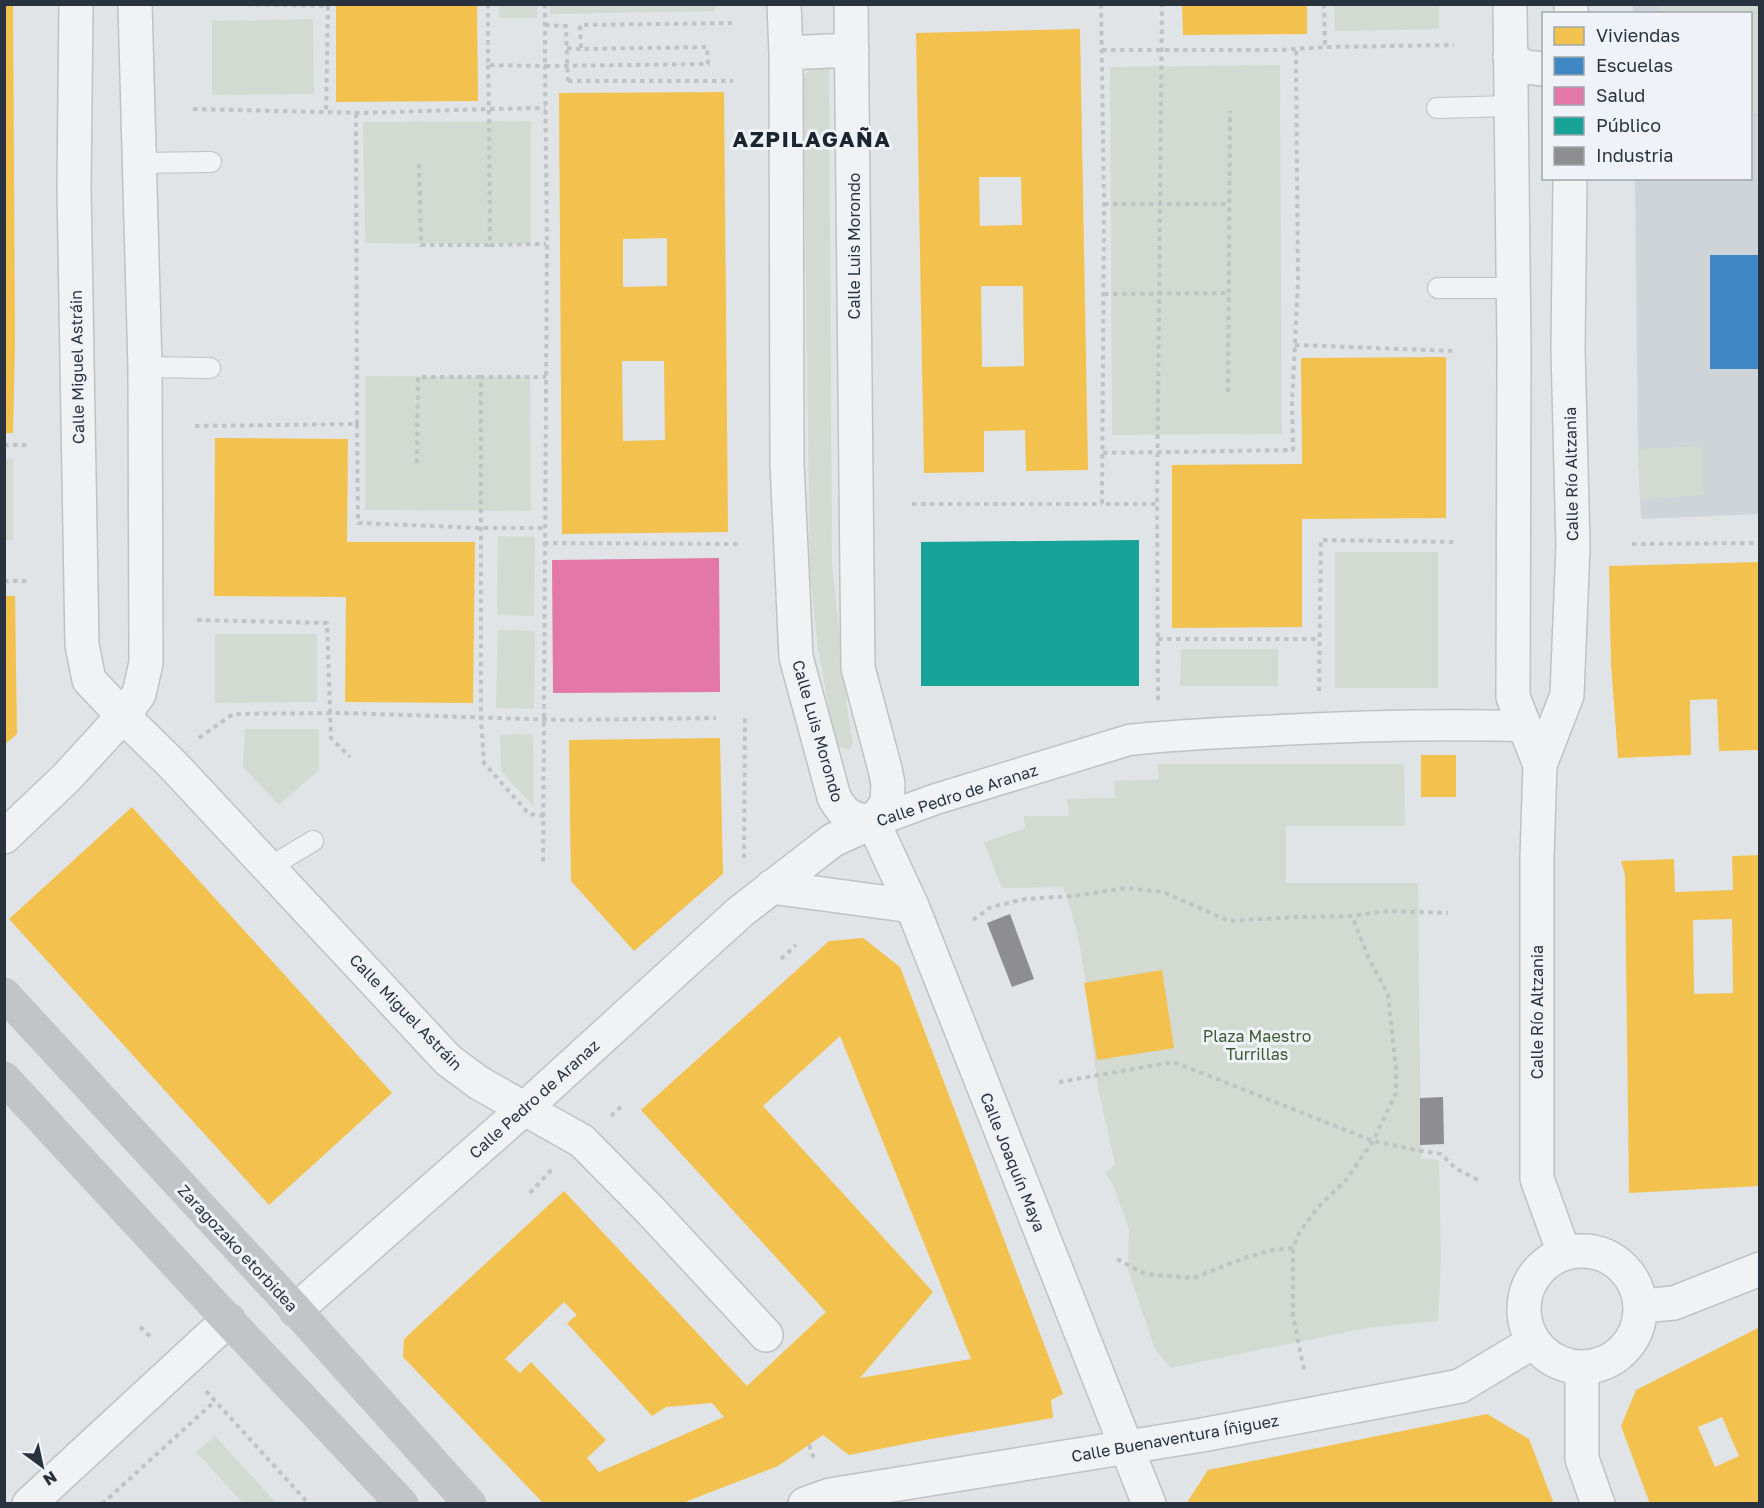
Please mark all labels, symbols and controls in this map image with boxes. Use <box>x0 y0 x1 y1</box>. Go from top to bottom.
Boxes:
legend <box>1542 12 1752 180</box>
text: Viviendas <box>1596 24 1680 46</box>
text: Escuelas <box>1596 54 1673 76</box>
text: Salud <box>1596 84 1645 106</box>
text: Público <box>1596 114 1661 136</box>
district label: AZPILAGAÑA <box>733 125 891 152</box>
text: Industria <box>1596 144 1673 166</box>
street label: Calle Luis Morondo <box>844 173 864 319</box>
street label: Calle Miguel Astráin <box>66 290 88 444</box>
street label: Calle Río Altzania <box>1560 407 1582 541</box>
street label: Calle Luis Morondo <box>788 658 848 804</box>
street label: Calle Pedro de Aranaz <box>874 759 1040 831</box>
street label: Calle Río Altzania <box>1527 945 1547 1079</box>
street label: Calle Miguel Astráin <box>345 950 467 1074</box>
park label: Plaza Maestro Turrillas <box>1203 1026 1311 1064</box>
street label: Calle Pedro de Aranaz <box>465 1035 603 1163</box>
street label: Calle Joaquín Maya <box>976 1089 1050 1235</box>
street label: Zaragozako etorbidea <box>174 1180 302 1316</box>
street label: Calle Buenaventura Íñiguez <box>1070 1410 1280 1466</box>
north arrow <box>12 1436 72 1496</box>
text: N <box>40 1467 61 1490</box>

